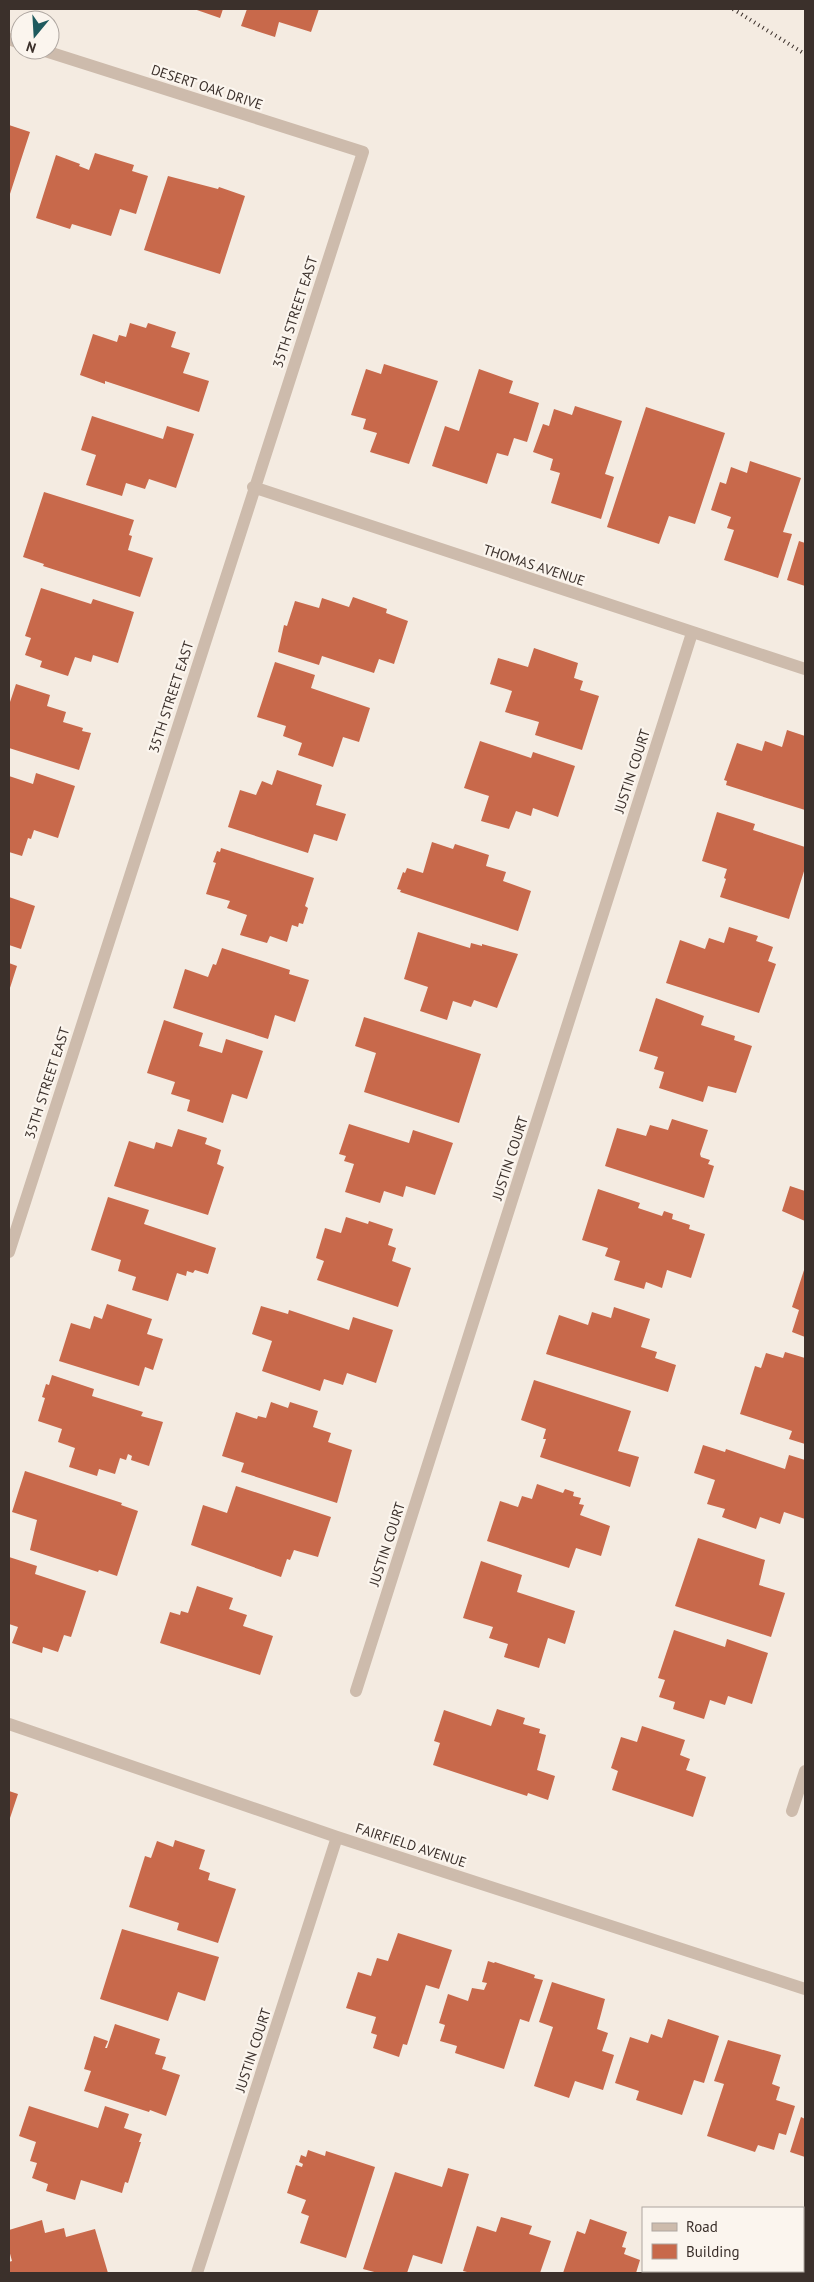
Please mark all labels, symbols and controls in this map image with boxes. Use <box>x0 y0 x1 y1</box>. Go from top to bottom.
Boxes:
north arrow <box>10 10 60 60</box>
text: N <box>24 37 38 57</box>
street label: DESERT OAK DRIVE <box>149 60 265 114</box>
street label: 35TH STREET EAST <box>268 254 322 370</box>
street label: THOMAS AVENUE <box>481 540 587 590</box>
street label: 35TH STREET EAST <box>144 639 198 755</box>
street label: JUSTIN COURT <box>610 727 654 816</box>
street label: 35TH STREET EAST <box>20 1025 74 1141</box>
street label: JUSTIN COURT <box>488 1114 532 1203</box>
street label: JUSTIN COURT <box>365 1500 409 1589</box>
street label: FAIRFIELD AVENUE <box>353 1819 469 1871</box>
street label: JUSTIN COURT <box>231 2006 275 2095</box>
legend <box>642 2207 804 2272</box>
text: Road <box>686 2217 718 2236</box>
text: Building <box>686 2242 740 2261</box>

